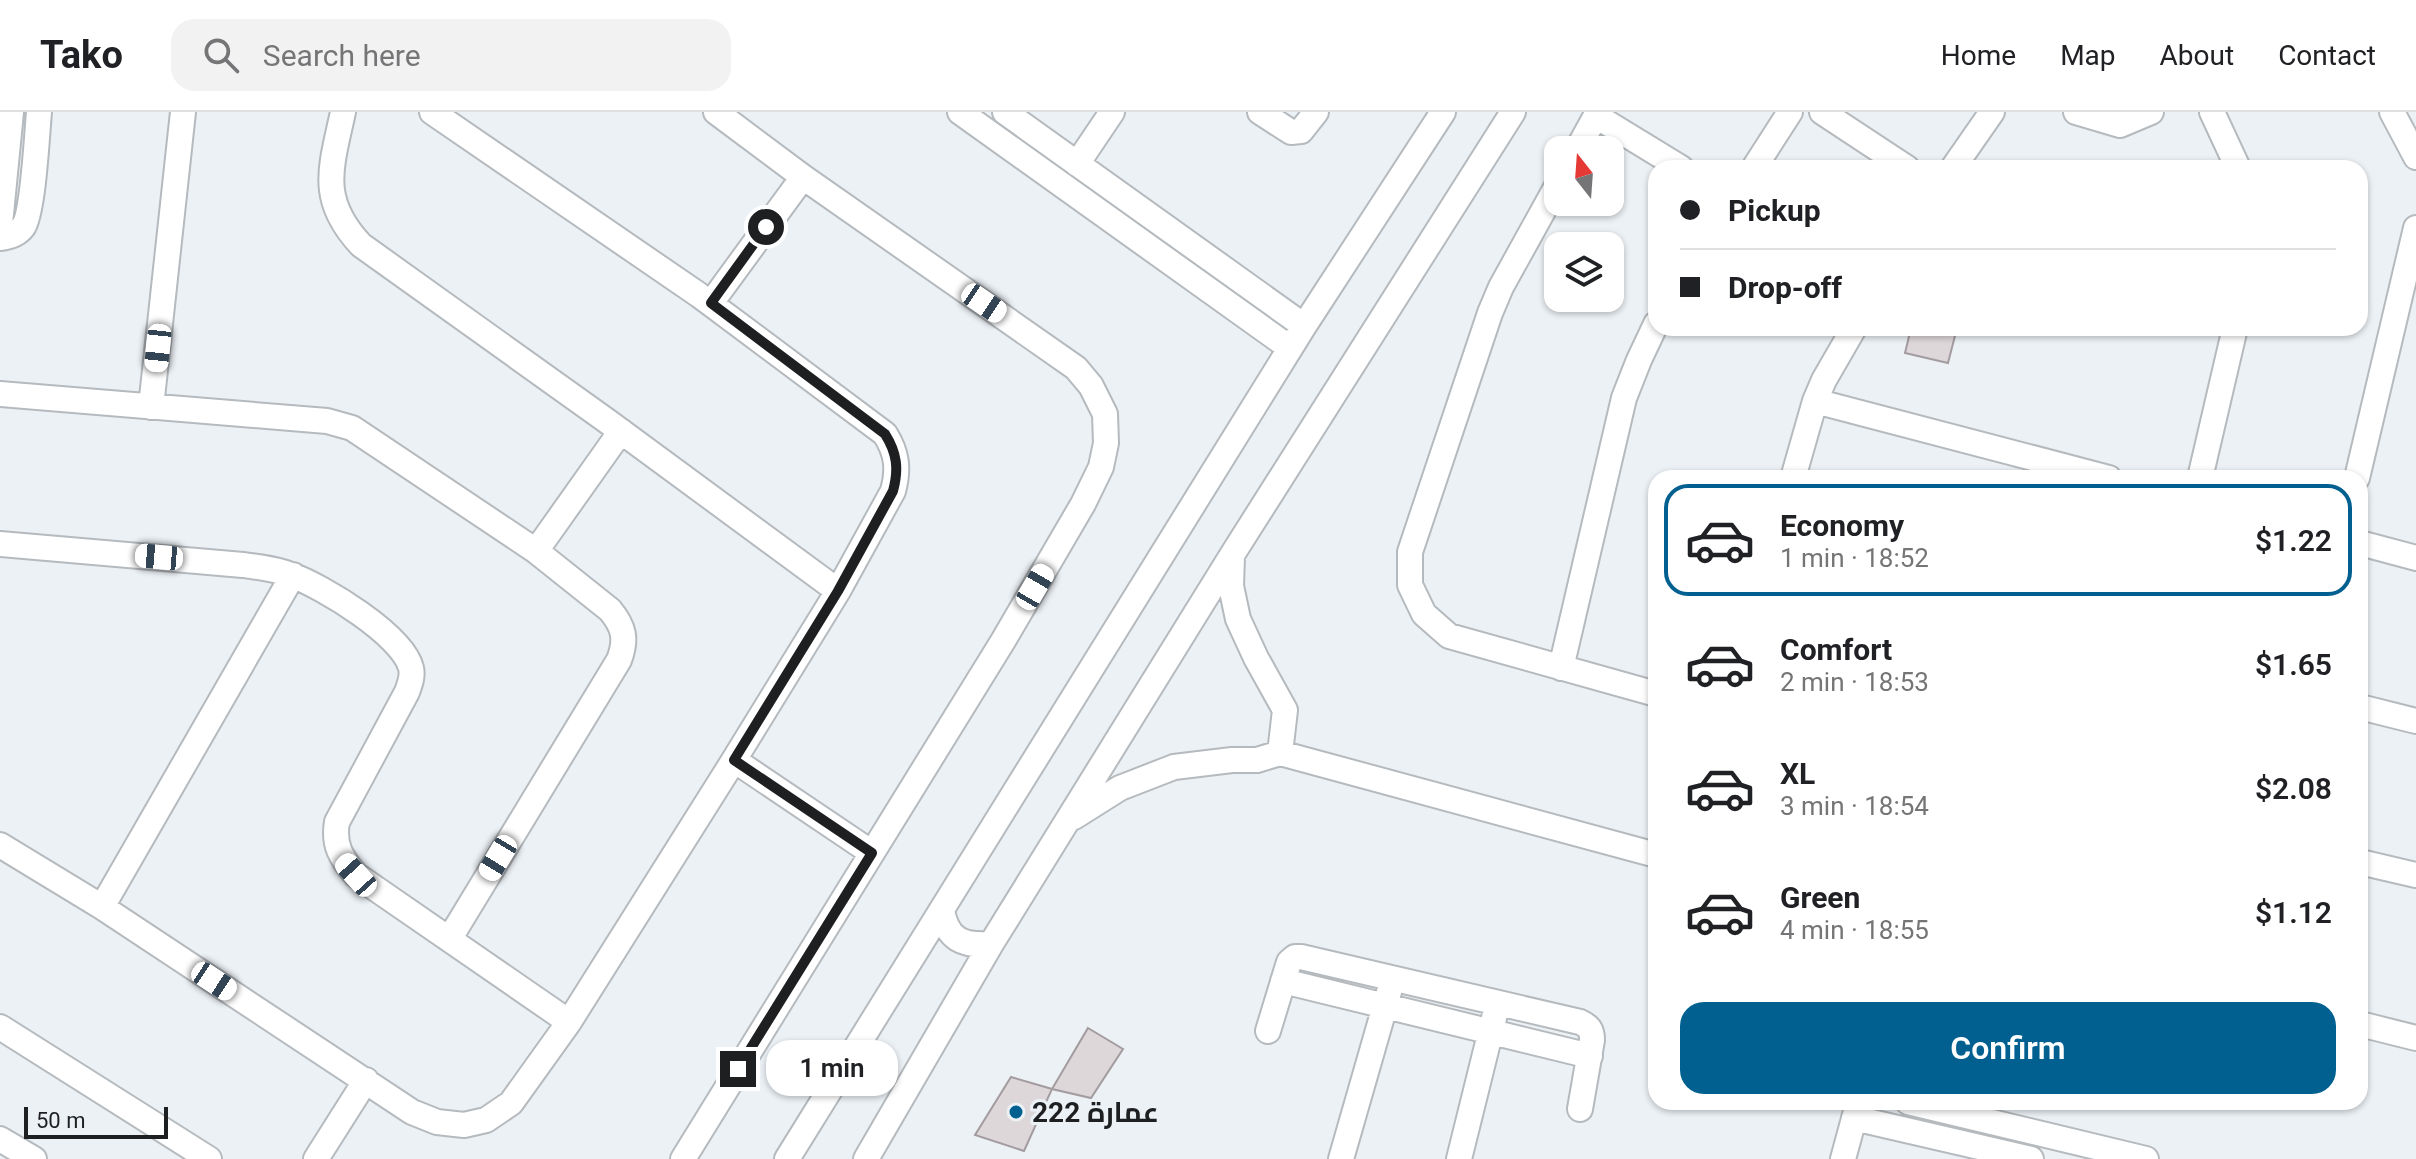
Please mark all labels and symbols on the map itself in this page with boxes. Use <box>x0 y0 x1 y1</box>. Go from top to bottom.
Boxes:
north arrow <box>1544 136 1624 216</box>
route start <box>748 209 784 245</box>
car <box>957 280 1011 326</box>
car <box>144 323 172 373</box>
car <box>134 543 184 571</box>
car <box>1013 560 1057 614</box>
car <box>475 831 521 885</box>
car <box>331 849 381 901</box>
car <box>187 958 241 1004</box>
callout: 1 min <box>766 1041 898 1097</box>
route end <box>720 1051 756 1087</box>
place label: عمارة 222 <box>1032 1096 1159 1129</box>
scale bar <box>24 1103 168 1139</box>
marker: عمارة 222 <box>1007 1103 1025 1121</box>

